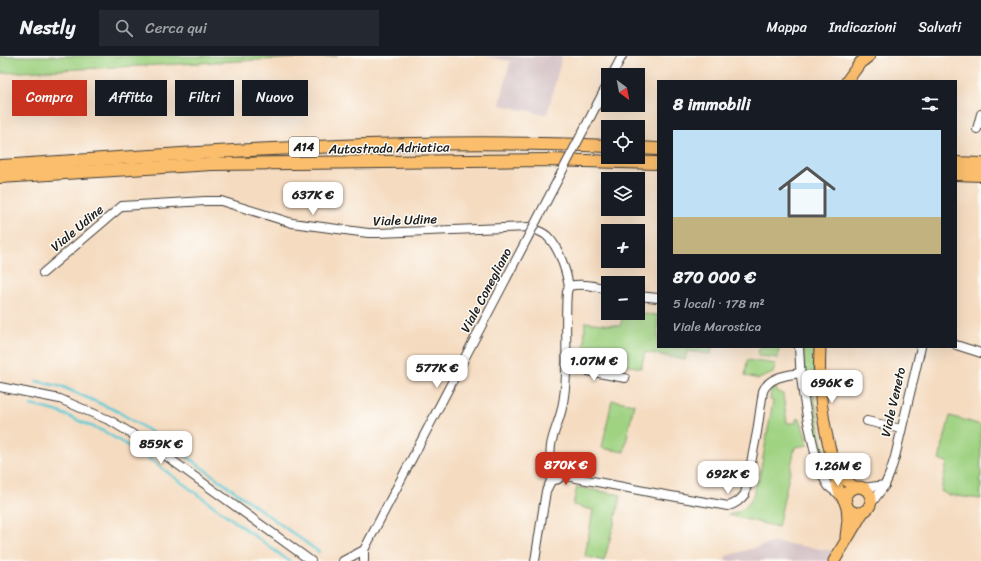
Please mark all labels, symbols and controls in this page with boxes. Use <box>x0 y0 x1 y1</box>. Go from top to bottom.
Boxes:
search box <box>99 10 379 46</box>
text: Nestly <box>20 11 75 44</box>
text: Cerca qui <box>145 15 207 41</box>
text: Mappa <box>766 15 807 40</box>
text: Indicazioni <box>829 15 896 40</box>
text: Salvati <box>918 15 961 40</box>
icon: search <box>113 17 135 39</box>
north arrow <box>601 68 645 112</box>
map controls <box>601 68 645 320</box>
chip: Compra <box>12 80 87 116</box>
chip: Affitta <box>95 80 167 116</box>
chip: Filtri <box>175 80 234 116</box>
chip: Nuovo <box>242 80 308 116</box>
text: 8 immobili <box>673 89 750 119</box>
icon: filters <box>919 93 941 115</box>
button: locate <box>601 120 645 164</box>
street label: Autostrada Adriatica <box>327 135 450 161</box>
road number: A14 <box>289 137 319 157</box>
icon: home <box>771 156 843 228</box>
button: layers <box>601 172 645 216</box>
pin: 637K € <box>280 182 346 216</box>
text: 637K € <box>292 183 334 206</box>
street label: Viale Udine <box>45 198 109 257</box>
street label: Viale Udine <box>373 207 438 233</box>
button: + <box>601 224 645 268</box>
street label: Viale Conegliano <box>454 243 518 337</box>
text: 870 000 € <box>673 262 756 292</box>
button: − <box>601 276 645 320</box>
text: 5 locali · 178 m² <box>673 292 765 315</box>
text: Viale Marostica <box>673 315 761 338</box>
pin: 1.07M € <box>557 348 631 382</box>
text: 1.07M € <box>570 349 618 372</box>
pin: 577K € <box>404 355 470 389</box>
text: 577K € <box>416 356 458 379</box>
street label: Viale Veneto <box>874 364 912 439</box>
pin: 696K € <box>799 370 865 404</box>
text: 696K € <box>811 371 853 394</box>
pin: 859K € <box>128 431 194 465</box>
text: 859K € <box>139 432 183 455</box>
pin: 870K € <box>533 452 599 486</box>
text: 870K € <box>544 453 588 476</box>
pin: 1.26M € <box>801 453 875 487</box>
text: 1.26M € <box>814 454 862 477</box>
pin: 692K € <box>695 461 761 495</box>
text: 692K € <box>707 462 749 485</box>

